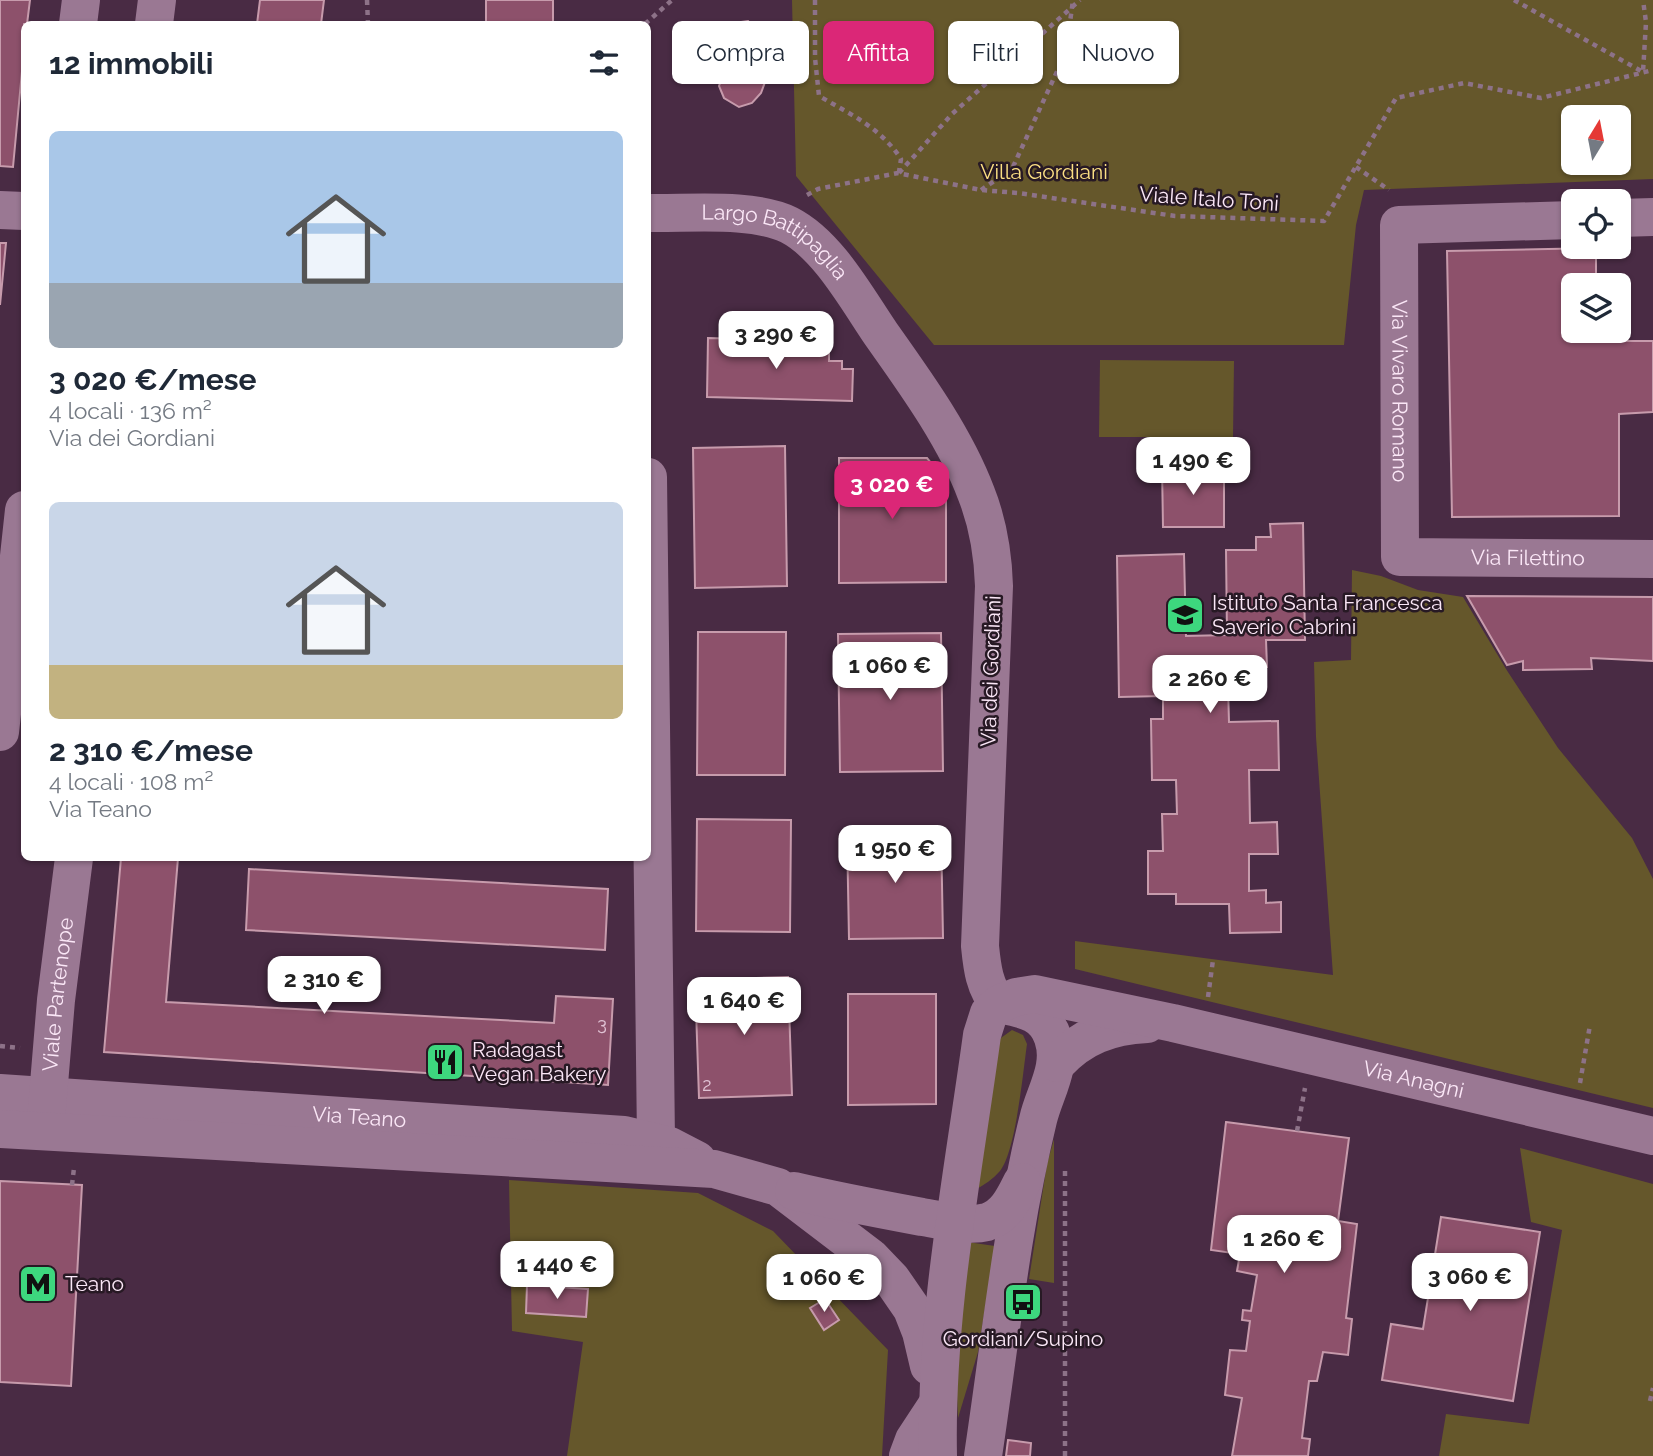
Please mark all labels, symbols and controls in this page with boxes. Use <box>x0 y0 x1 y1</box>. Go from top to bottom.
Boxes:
chip: Compra <box>672 21 809 84</box>
chip: Affitta <box>823 21 934 84</box>
chip: Filtri <box>948 21 1043 84</box>
chip: Nuovo <box>1057 21 1179 84</box>
icon: filters <box>585 44 623 82</box>
text: 12 immobili <box>49 46 213 81</box>
north arrow <box>1561 105 1631 175</box>
map controls <box>1561 105 1631 343</box>
park label: Villa Gordiani <box>980 159 1108 184</box>
icon: home <box>273 176 399 302</box>
street label: Viale Italo Toni <box>1138 181 1280 216</box>
button: locate <box>1561 189 1631 259</box>
street label: Largo Battipaglia <box>701 199 854 284</box>
button: layers <box>1561 273 1631 343</box>
street label: Via Vivaro Romano <box>1387 300 1413 482</box>
pin: 3 290 € <box>711 312 841 371</box>
text: 3 290 € <box>735 320 817 347</box>
text: 3 020 €/mese <box>49 362 257 397</box>
text: 4 locali · 136 m² <box>49 397 212 424</box>
text: Via dei Gordiani <box>49 424 215 451</box>
pin: 1 490 € <box>1128 438 1258 497</box>
text: 1 490 € <box>1152 446 1234 473</box>
pin: 3 020 € <box>827 462 957 521</box>
text: 3 020 € <box>850 470 934 497</box>
street label: Via Filettino <box>1471 545 1585 570</box>
icon: home <box>273 547 399 673</box>
place label: Istituto Santa Francesca Saverio Cabrini <box>1212 590 1443 639</box>
school or university icon: Istituto Santa Francesca Saverio Cabrini <box>1164 594 1206 636</box>
street label: Via dei Gordiani <box>975 595 1006 747</box>
pin: 1 060 € <box>825 642 955 702</box>
text: 1 060 € <box>849 651 931 678</box>
pin: 2 260 € <box>1145 656 1275 715</box>
text: 2 260 € <box>1168 664 1252 691</box>
text: 2 310 €/mese <box>49 733 253 768</box>
text: 4 locali · 108 m² <box>49 768 213 795</box>
text: Via Teano <box>49 795 152 822</box>
pin: 1 950 € <box>830 826 960 885</box>
text: 1 950 € <box>854 834 936 861</box>
street label: Viale Partenope <box>37 916 78 1073</box>
pin: 2 310 € <box>259 956 389 1016</box>
text: 2 310 € <box>284 965 364 992</box>
pin: 1 640 € <box>679 978 809 1037</box>
text: 1 640 € <box>703 986 785 1013</box>
house number: 3 <box>597 1013 607 1034</box>
place label: Radagast Vegan Bakery <box>472 1037 606 1086</box>
restaurant icon: Radagast Vegan Bakery <box>424 1041 466 1083</box>
street label: Via Anagni <box>1361 1055 1466 1103</box>
house number: 2 <box>702 1074 712 1095</box>
street label: Via Teano <box>311 1101 407 1132</box>
pin: 1 260 € <box>1219 1216 1349 1275</box>
text: 1 260 € <box>1243 1224 1325 1251</box>
pin: 1 440 € <box>492 1242 622 1301</box>
text: 1 440 € <box>516 1250 598 1277</box>
pin: 1 060 € <box>759 1254 889 1314</box>
pin: 3 060 € <box>1405 1254 1535 1313</box>
text: 3 060 € <box>1428 1262 1512 1289</box>
metro station icon: Teano <box>17 1263 59 1305</box>
text: 1 060 € <box>783 1263 865 1290</box>
place label: Teano <box>65 1271 124 1296</box>
bus stop icon: Gordiani/Supino <box>1002 1281 1044 1323</box>
place label: Gordiani/Supino <box>943 1326 1103 1351</box>

